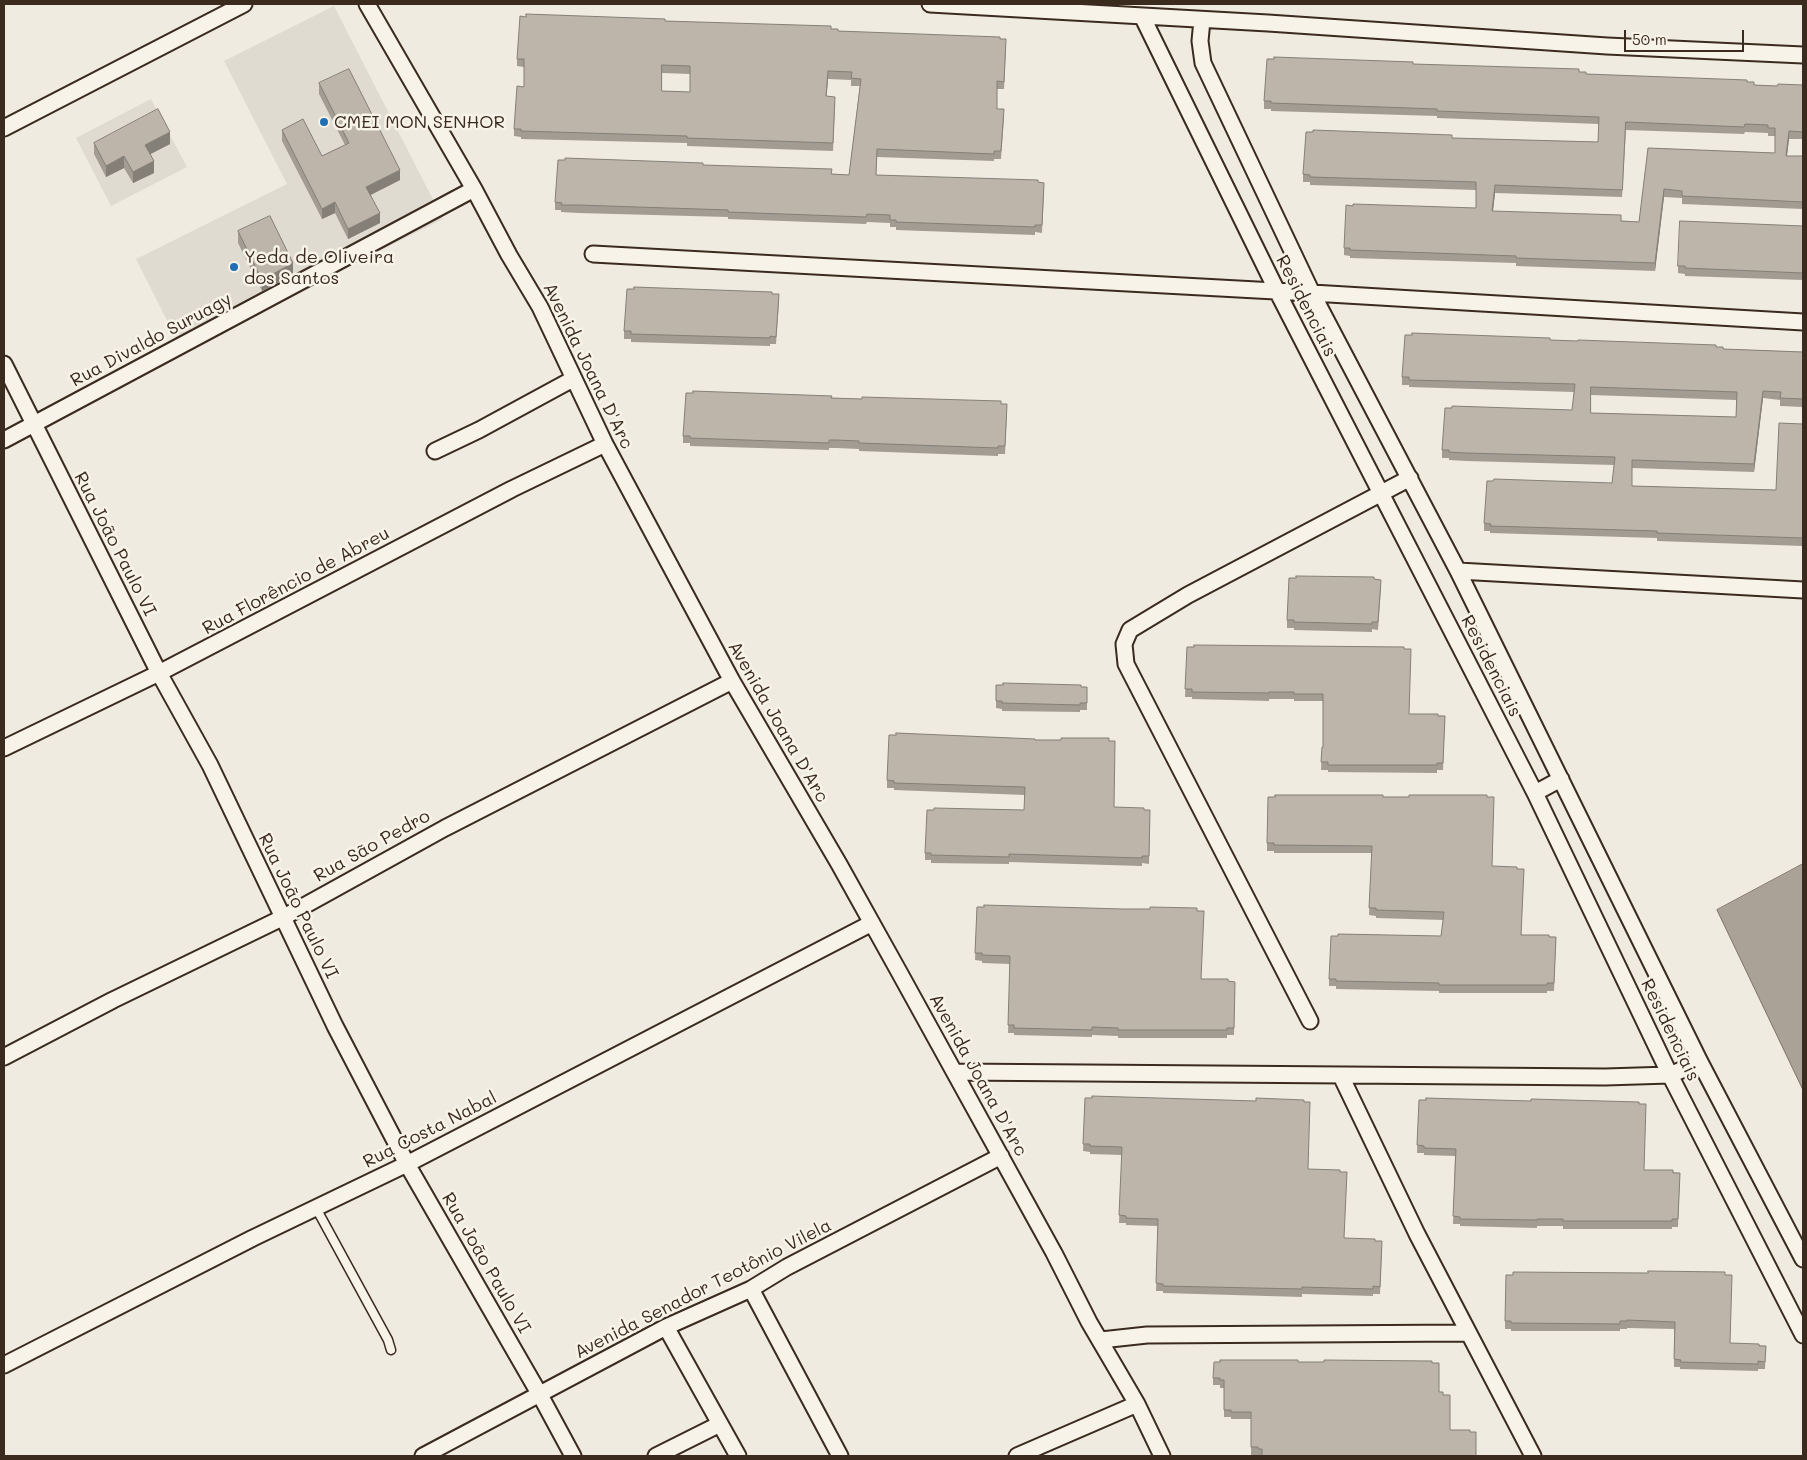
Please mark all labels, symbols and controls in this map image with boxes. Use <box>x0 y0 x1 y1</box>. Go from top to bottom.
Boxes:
scale bar <box>1627 20 1747 52</box>
text: 50 m <box>1632 29 1667 49</box>
place label: CMEI MON SENHOR <box>334 111 505 133</box>
marker: CMEI MON SENHOR <box>318 116 330 128</box>
place label: Yeda de Oliveira dos Santos <box>244 246 394 288</box>
street label: Residenciais <box>1271 252 1341 360</box>
marker: Yeda de Oliveira dos Santos <box>228 261 240 273</box>
street label: Avenida Joana D'Arc <box>538 279 638 453</box>
street label: Rua Divaldo Suruagy <box>67 288 235 392</box>
street label: Rua João Paulo VI <box>69 468 161 620</box>
street label: Rua Florêncio de Abreu <box>199 523 393 639</box>
street label: Residenciais <box>1456 612 1526 720</box>
street label: Avenida Joana D'Arc <box>723 638 833 806</box>
street label: Rua São Pedro <box>310 805 434 887</box>
street label: Rua João Paulo VI <box>253 830 343 982</box>
street label: Residenciais <box>1636 975 1704 1085</box>
street label: Avenida Joana D'Arc <box>924 990 1032 1160</box>
street label: Rua Costa Nabal <box>360 1087 500 1173</box>
street label: Rua João Paulo VI <box>437 1189 535 1337</box>
street label: Avenida Senador Teotônio Vilela <box>571 1215 835 1363</box>

